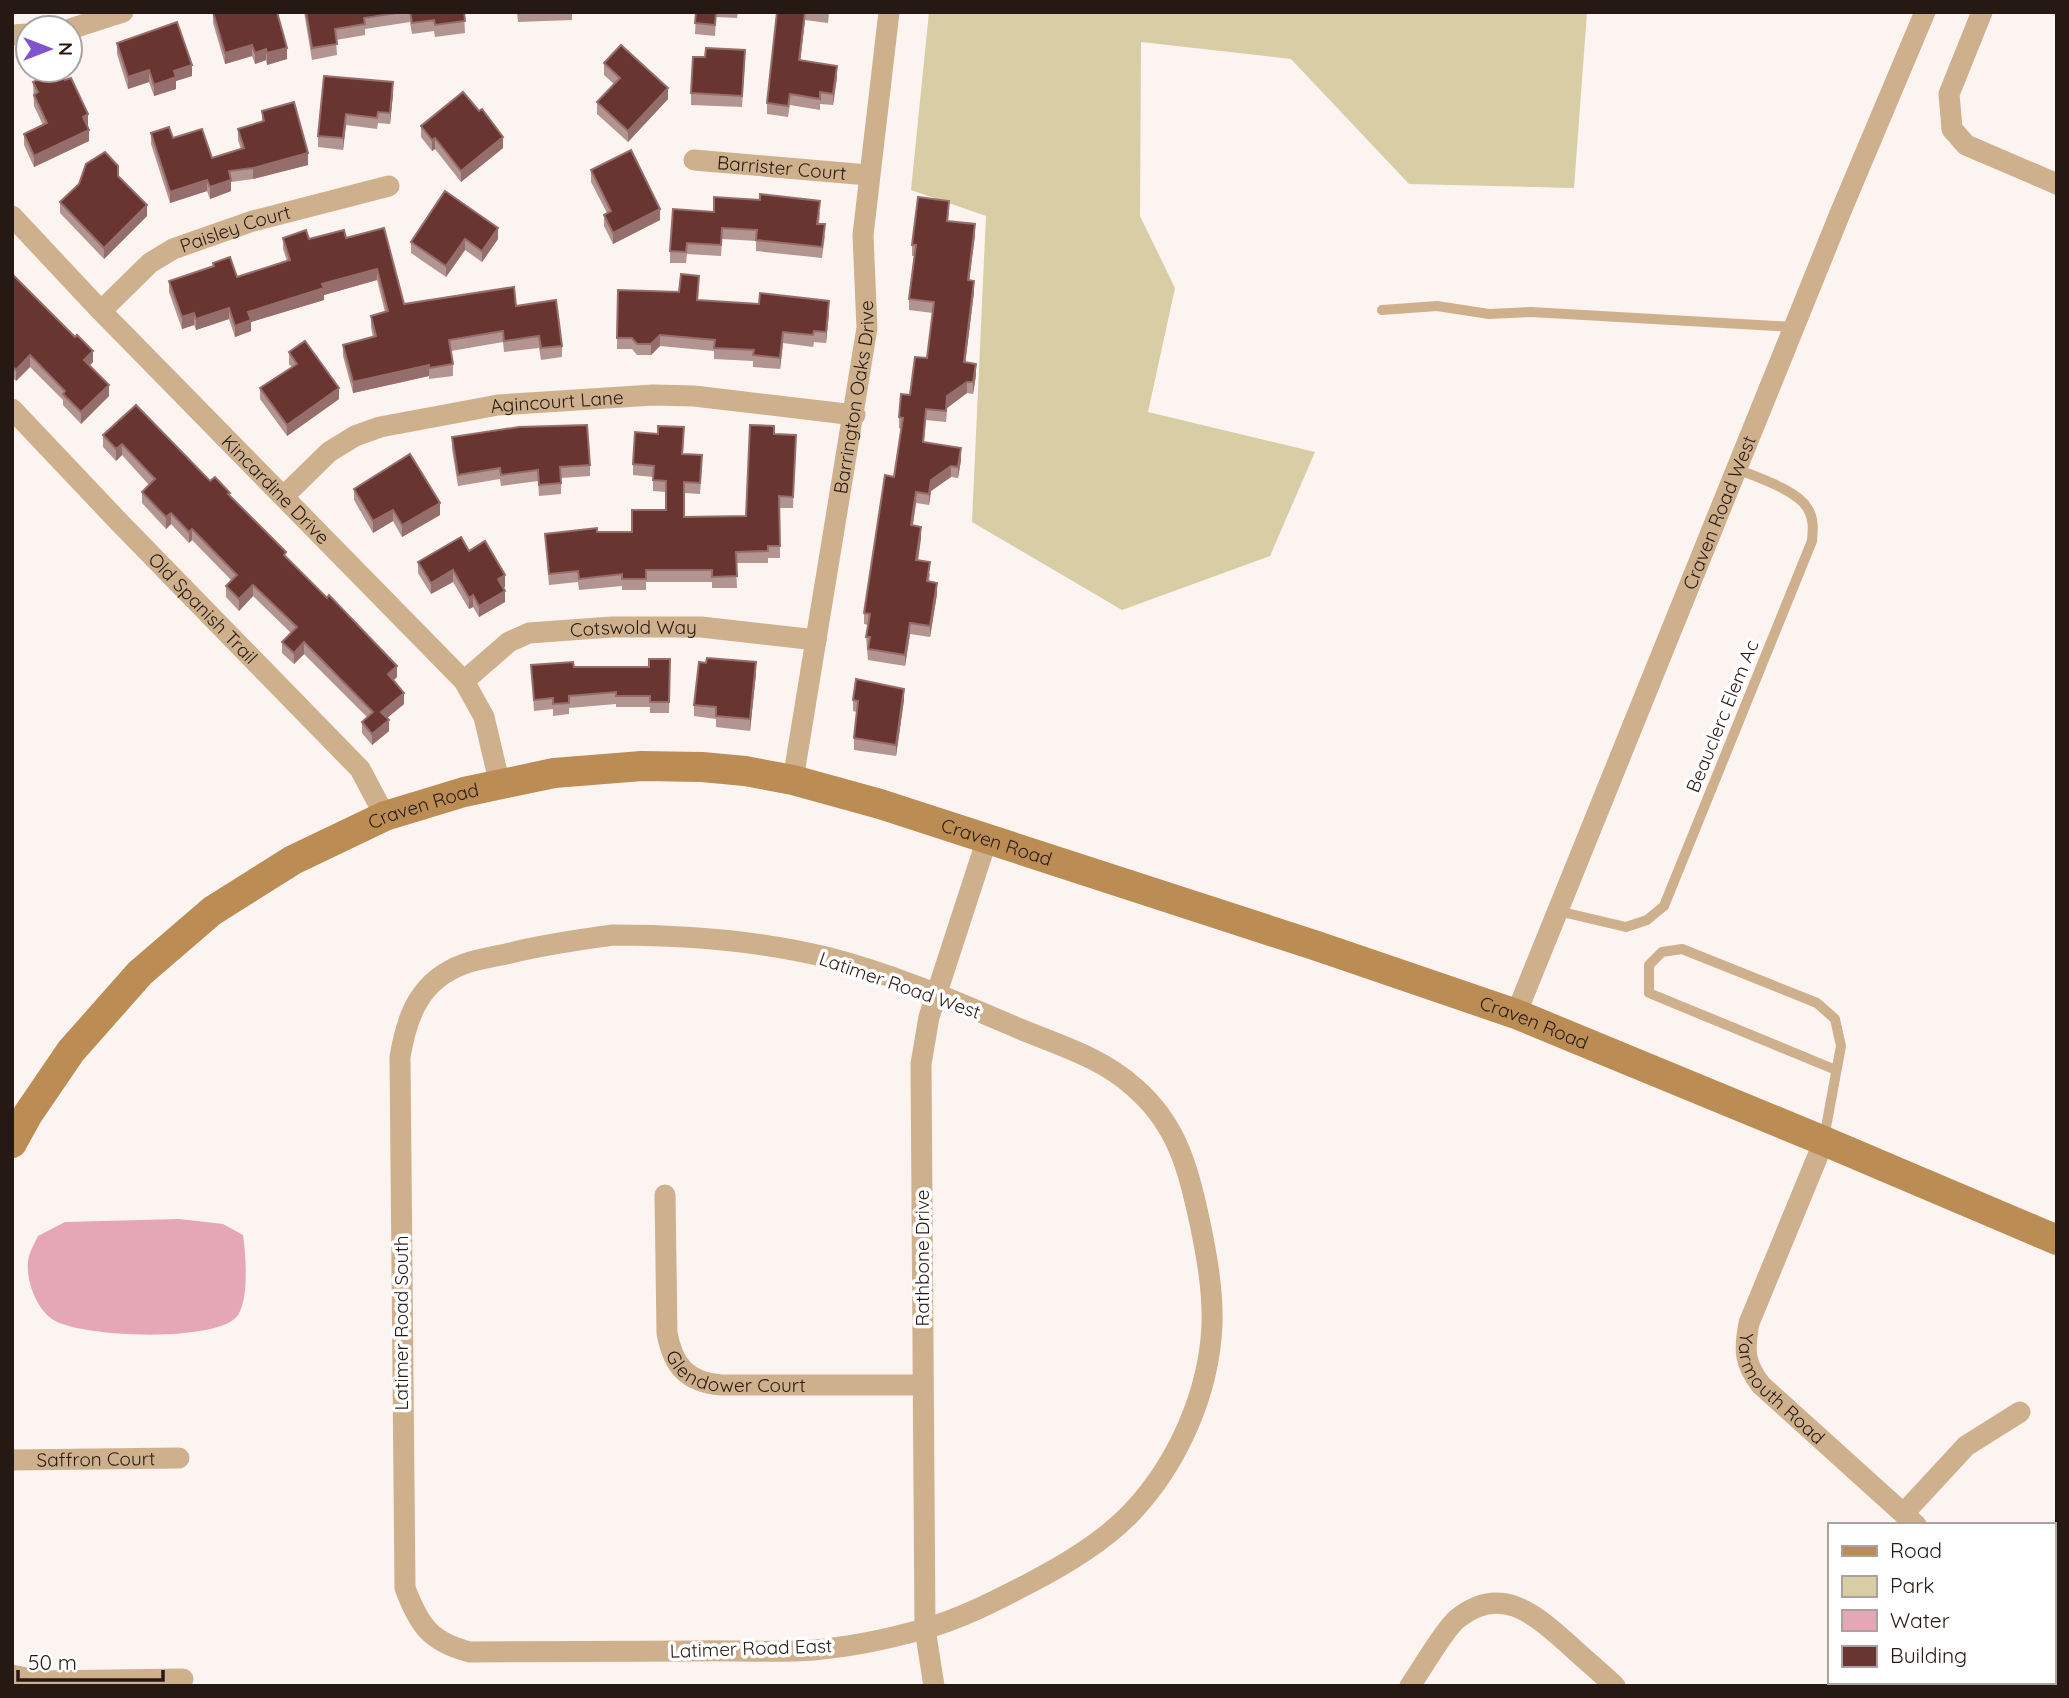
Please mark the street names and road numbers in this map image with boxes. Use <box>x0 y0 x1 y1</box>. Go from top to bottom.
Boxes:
street label: Barrister Court <box>716 150 847 185</box>
street label: Paisley Court <box>177 200 293 258</box>
street label: Barrington Oaks Drive <box>828 300 879 496</box>
street label: Agincourt Lane <box>488 385 624 418</box>
street label: Kincardine Drive <box>217 429 335 549</box>
street label: Craven Road West <box>1677 432 1761 593</box>
street label: Old Spanish Trail <box>143 547 263 669</box>
street label: Cotswold Way <box>569 615 697 642</box>
street label: Beauclerc Elem Ac <box>1680 636 1764 796</box>
street label: Craven Road <box>364 777 481 834</box>
street label: Craven Road <box>938 813 1055 871</box>
street label: Latimer Road West <box>816 946 984 1024</box>
street label: Craven Road <box>1477 990 1592 1055</box>
street label: Rathbone Drive <box>910 1189 934 1327</box>
street label: Latimer Road South <box>389 1235 413 1411</box>
street label: Yarmouth Road <box>1734 1332 1830 1449</box>
street label: Glendower Court <box>661 1346 806 1397</box>
street label: Saffron Court <box>36 1446 156 1472</box>
street label: Latimer Road East <box>669 1633 833 1663</box>

